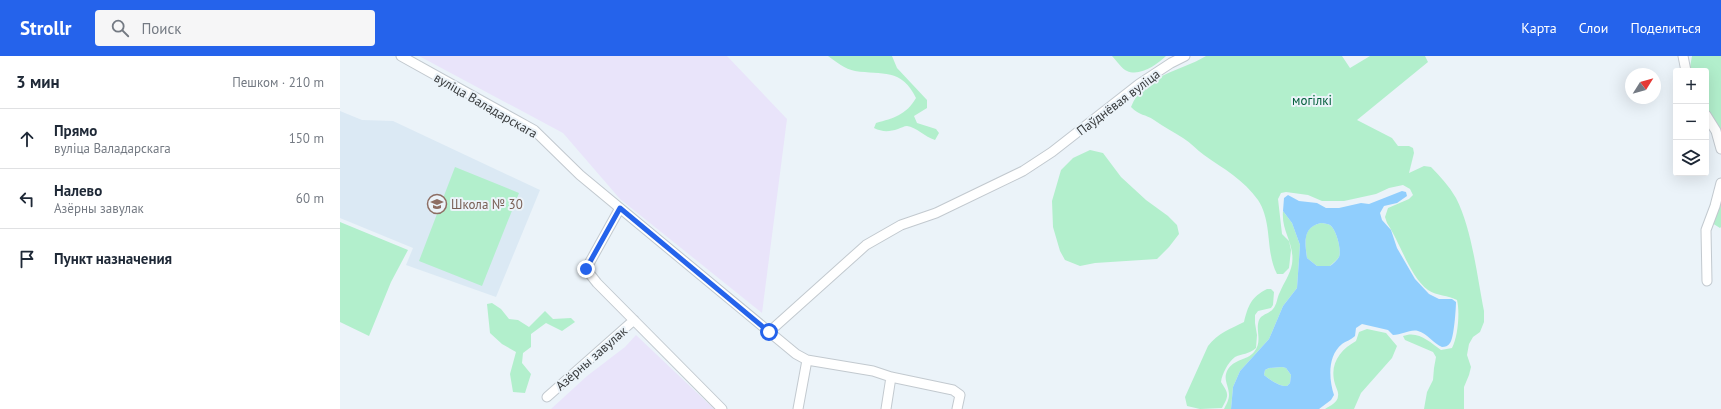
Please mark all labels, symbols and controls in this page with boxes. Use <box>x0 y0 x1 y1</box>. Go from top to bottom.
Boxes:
search box <box>95 10 375 46</box>
text: Strollr <box>20 16 71 40</box>
icon: search <box>109 17 131 39</box>
text: Поиск <box>141 19 181 38</box>
text: Карта <box>1521 19 1557 37</box>
text: Слои <box>1579 19 1608 37</box>
text: Поделиться <box>1630 19 1701 37</box>
street label: Паўднёвая вуліца <box>1073 65 1163 139</box>
north arrow <box>1625 68 1661 104</box>
map controls <box>1673 68 1709 176</box>
button: + <box>1673 68 1709 104</box>
street label: вуліца Валадарскага <box>431 69 541 142</box>
text: 3 мин <box>16 71 60 93</box>
text: Пешком · 210 m <box>232 74 324 91</box>
park label: могілкі <box>1292 92 1332 109</box>
button: − <box>1673 104 1709 140</box>
text: Прямо <box>54 121 97 140</box>
icon: ahead <box>16 128 38 150</box>
text: 150 m <box>289 130 324 147</box>
text: вуліца Валадарскага <box>54 140 171 157</box>
button: layers <box>1673 140 1709 176</box>
text: Налево <box>54 181 102 200</box>
icon: left <box>16 188 38 210</box>
text: 60 m <box>296 190 324 207</box>
school or university icon: Школа № 30 <box>426 193 448 215</box>
place label: Школа № 30 <box>451 196 523 213</box>
text: Азёрны завулак <box>54 200 144 217</box>
icon: arrive <box>16 248 38 270</box>
text: Пункт назначения <box>54 249 172 268</box>
route end <box>577 260 595 278</box>
street label: Азёрны завулак <box>552 322 631 394</box>
route start <box>760 323 778 341</box>

